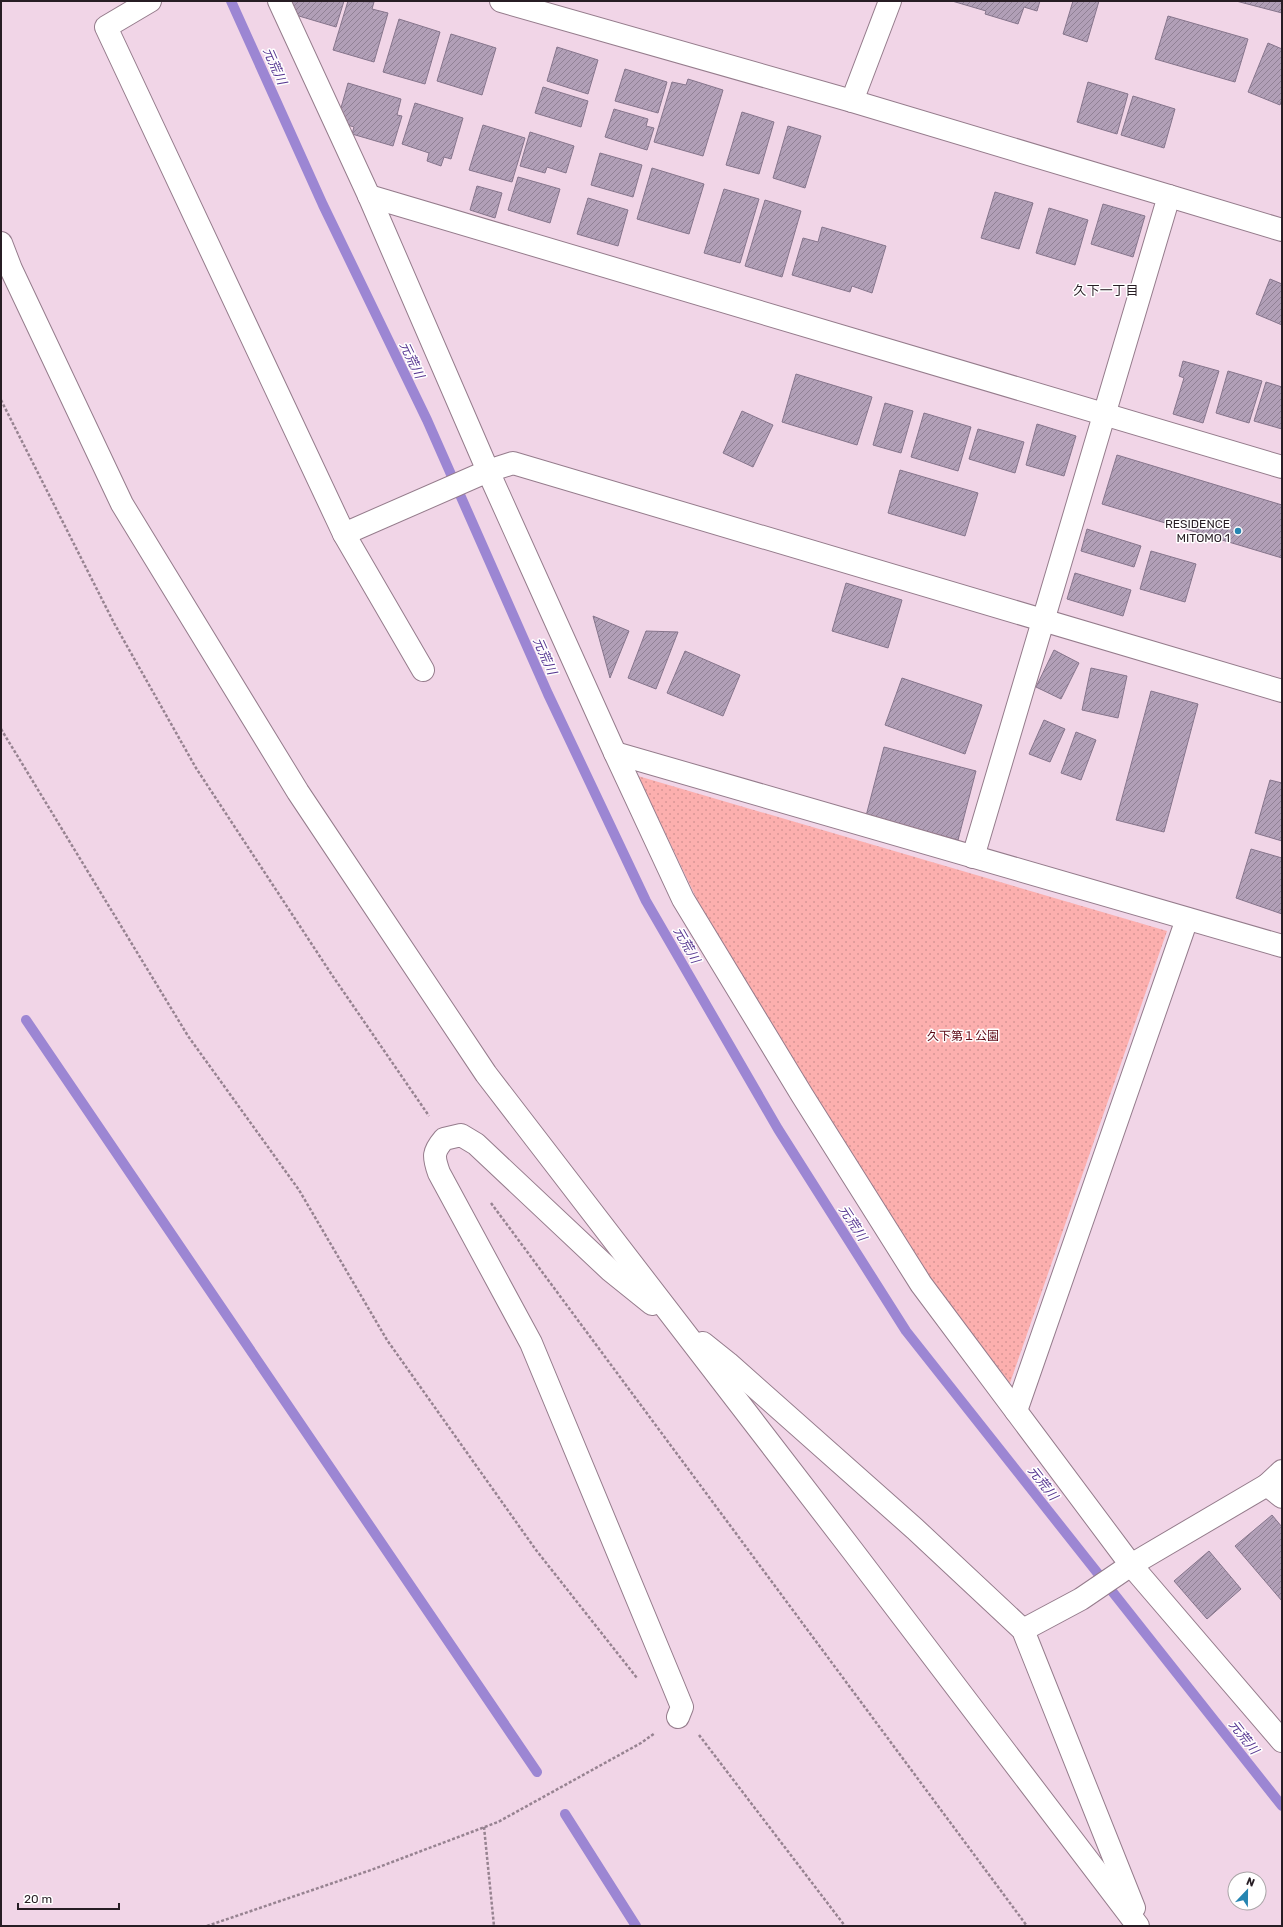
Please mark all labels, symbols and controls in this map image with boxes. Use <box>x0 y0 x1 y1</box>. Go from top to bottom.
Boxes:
water label: 元荒川 <box>260 45 291 89</box>
district label: 久下一丁目 <box>1073 283 1139 298</box>
water label: 元荒川 <box>397 339 428 383</box>
place label: RESIDENCE MITOMO 1 <box>1165 517 1230 545</box>
marker: RESIDENCE MITOMO 1 <box>1233 526 1243 536</box>
water label: 元荒川 <box>530 635 561 679</box>
water label: 元荒川 <box>671 924 704 967</box>
park label: 久下第１公園 <box>927 1029 999 1043</box>
water label: 元荒川 <box>836 1203 871 1245</box>
water label: 元荒川 <box>1025 1463 1062 1505</box>
water label: 元荒川 <box>1226 1717 1263 1759</box>
north arrow <box>1227 1871 1267 1911</box>
text: N <box>1244 1875 1257 1890</box>
scale bar <box>18 1885 119 1911</box>
text: 20 m <box>24 1892 52 1906</box>

